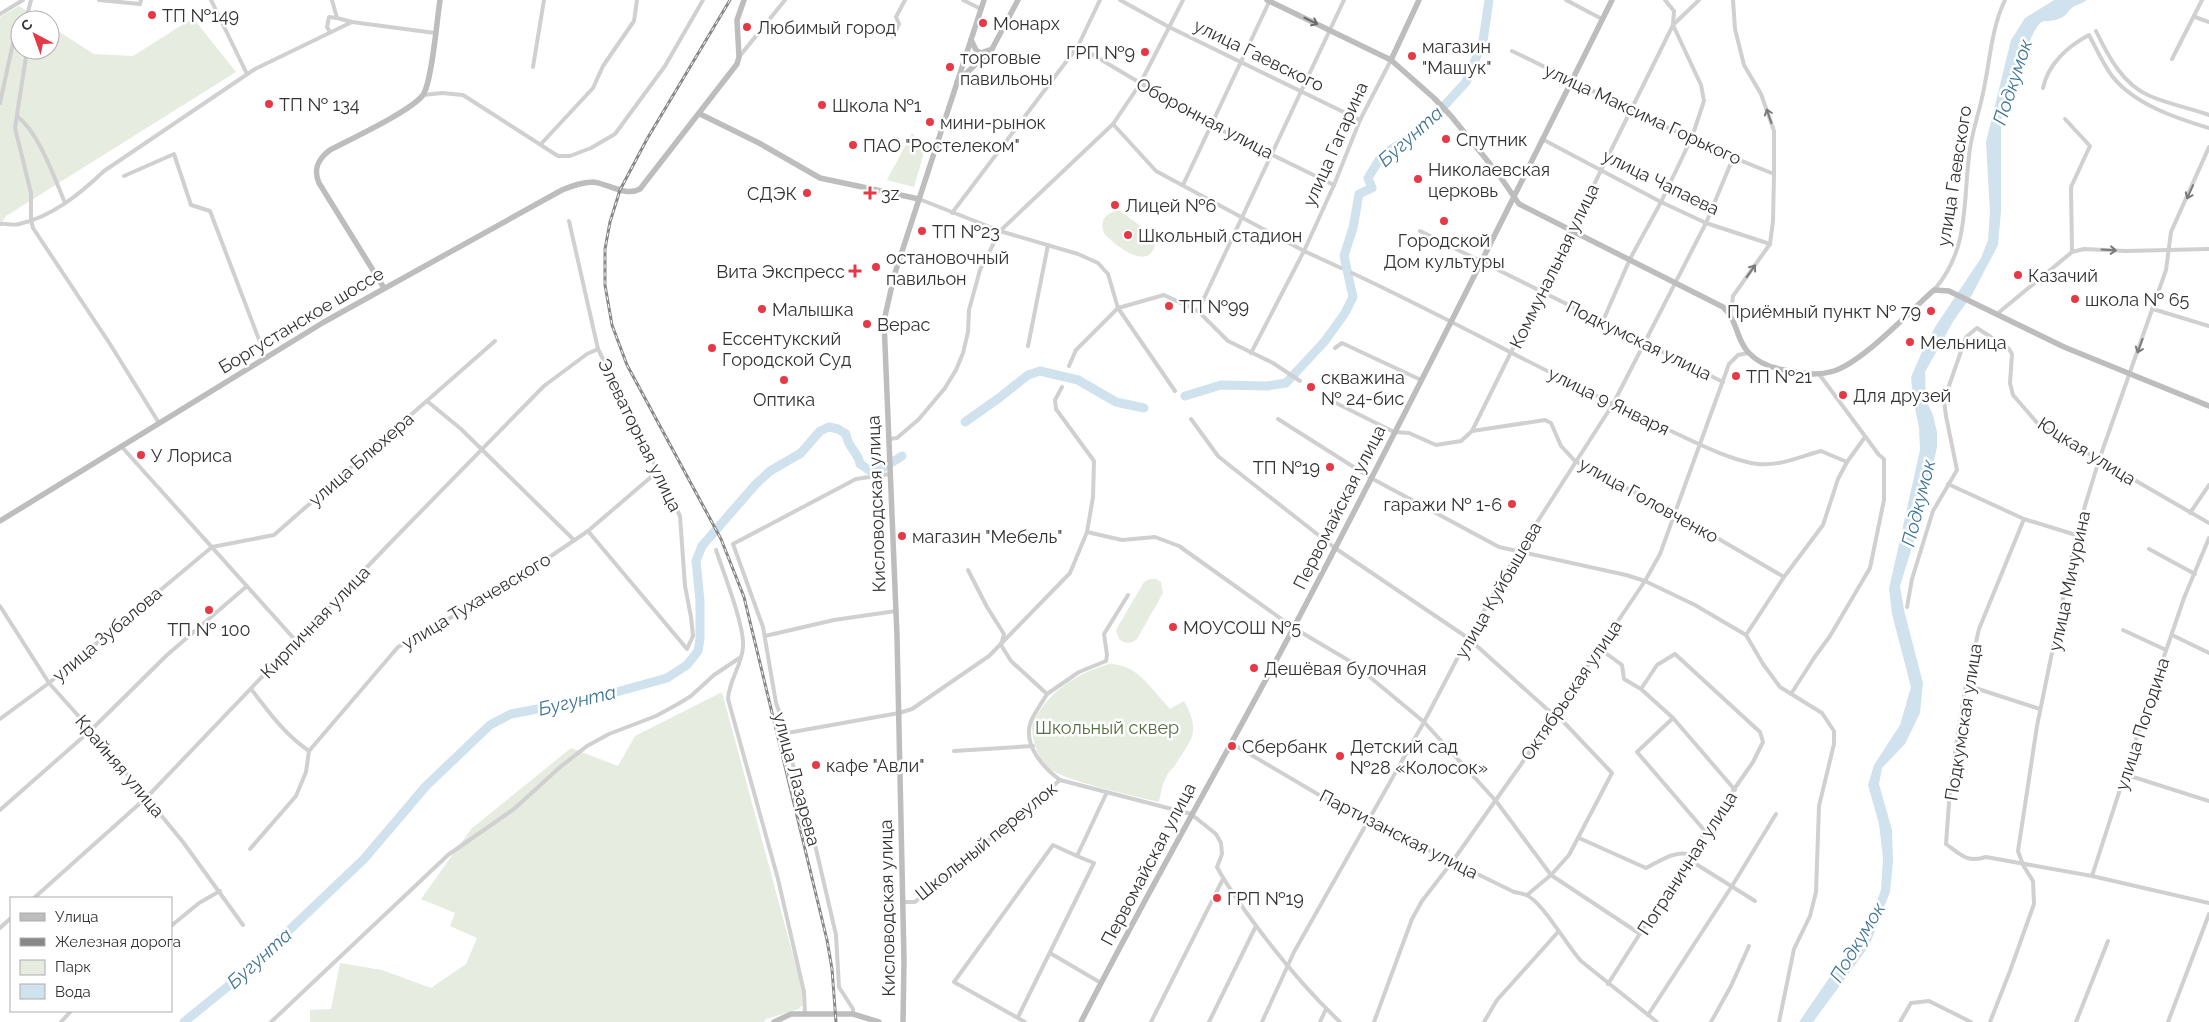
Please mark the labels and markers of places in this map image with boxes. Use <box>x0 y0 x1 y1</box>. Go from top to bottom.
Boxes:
place label: ТП №149 <box>162 5 239 26</box>
marker: ТП №149 <box>146 9 158 21</box>
place label: Монарх <box>993 13 1060 34</box>
place label: Любимый город <box>757 17 896 38</box>
marker: Монарх <box>977 17 989 29</box>
marker: Любимый город <box>741 21 753 33</box>
place label: магазин "Машук" <box>1422 36 1492 78</box>
place label: ГРП №9 <box>1066 42 1135 63</box>
marker: ГРП №9 <box>1139 46 1151 58</box>
place label: торговые павильоны <box>960 47 1053 89</box>
marker: магазин "Машук" <box>1406 50 1418 62</box>
marker: торговые павильоны <box>944 61 956 73</box>
place label: ТП № 134 <box>279 94 360 115</box>
place label: Школа №1 <box>832 95 922 116</box>
marker: ТП № 134 <box>263 98 275 110</box>
marker: Школа №1 <box>816 99 828 111</box>
place label: мини-рынок <box>940 112 1046 133</box>
marker: мини-рынок <box>924 116 936 128</box>
place label: Спутник <box>1456 129 1527 150</box>
marker: Спутник <box>1440 133 1452 145</box>
place label: ПАО "Ростелеком" <box>863 135 1020 156</box>
marker: ПАО "Ростелеком" <box>847 139 859 151</box>
place label: Николаевская церковь <box>1428 159 1550 201</box>
marker: Николаевская церковь <box>1412 173 1424 185</box>
place label: СДЭК <box>747 183 797 204</box>
place label: 3z <box>881 183 900 204</box>
marker: 3z <box>863 186 877 200</box>
marker: СДЭК <box>801 187 813 199</box>
place label: Лицей №6 <box>1125 195 1217 216</box>
marker: Лицей №6 <box>1109 199 1121 211</box>
marker: Городской Дом культуры <box>1438 215 1450 227</box>
place label: ТП №23 <box>932 221 1000 242</box>
marker: ТП №23 <box>916 225 928 237</box>
place label: Школьный стадион <box>1138 225 1302 246</box>
marker: Школьный стадион <box>1122 229 1134 241</box>
place label: Городской Дом культуры <box>1383 230 1505 272</box>
place label: остановочный павильон <box>886 247 1009 289</box>
place label: Вита Экспресс <box>716 261 845 282</box>
marker: остановочный павильон <box>870 261 882 273</box>
marker: Вита Экспресс <box>849 265 861 277</box>
place label: Казачий <box>2028 265 2098 286</box>
marker: Казачий <box>2012 269 2024 281</box>
place label: школа № 65 <box>2085 289 2190 310</box>
marker: школа № 65 <box>2069 293 2081 305</box>
place label: ТП №99 <box>1179 296 1249 317</box>
place label: Малышка <box>772 299 853 320</box>
marker: ТП №99 <box>1163 300 1175 312</box>
place label: Приёмный пункт № 79 <box>1727 301 1921 322</box>
marker: Малышка <box>756 303 768 315</box>
marker: Приёмный пункт № 79 <box>1925 305 1937 317</box>
place label: Верас <box>877 314 930 335</box>
marker: Верас <box>861 318 873 330</box>
place label: Ессентукский Городской Суд <box>722 328 852 370</box>
place label: Мельница <box>1920 332 2007 353</box>
marker: Мельница <box>1904 336 1916 348</box>
marker: Ессентукский Городской Суд <box>706 342 718 354</box>
place label: ТП №21 <box>1746 366 1812 387</box>
place label: скважина № 24-бис <box>1321 367 1405 409</box>
marker: ТП №21 <box>1730 370 1742 382</box>
marker: Оптика <box>778 374 790 386</box>
marker: скважина № 24-бис <box>1305 381 1317 393</box>
place label: Для друзей <box>1853 385 1951 406</box>
place label: Оптика <box>753 389 815 410</box>
marker: Для друзей <box>1837 389 1849 401</box>
place label: У Лориса <box>151 445 232 466</box>
marker: У Лориса <box>135 449 147 461</box>
place label: ТП №19 <box>1253 457 1320 478</box>
marker: ТП №19 <box>1324 461 1336 473</box>
place label: гаражи № 1-6 <box>1383 494 1502 515</box>
marker: гаражи № 1-6 <box>1506 498 1518 510</box>
place label: магазин "Мебель" <box>912 526 1062 547</box>
marker: магазин "Мебель" <box>896 530 908 542</box>
marker: ТП № 100 <box>203 604 215 616</box>
place label: МОУСОШ №5 <box>1183 617 1301 638</box>
place label: ТП № 100 <box>167 619 251 640</box>
marker: МОУСОШ №5 <box>1167 621 1179 633</box>
place label: Дешёвая булочная <box>1264 658 1427 679</box>
marker: Дешёвая булочная <box>1248 662 1260 674</box>
place label: Сбербанк <box>1242 736 1328 757</box>
place label: Детский сад №28 «Колосок» <box>1350 736 1488 778</box>
marker: Сбербанк <box>1226 740 1238 752</box>
marker: Детский сад №28 «Колосок» <box>1334 750 1346 762</box>
place label: кафе "Авли" <box>826 755 925 776</box>
marker: кафе "Авли" <box>810 759 822 771</box>
place label: ГРП №19 <box>1227 888 1304 909</box>
marker: ГРП №19 <box>1211 892 1223 904</box>

